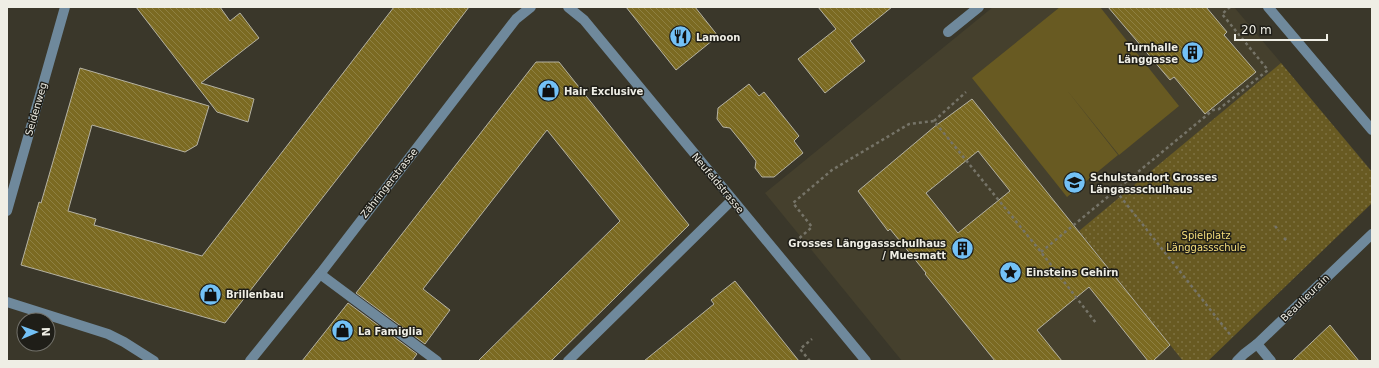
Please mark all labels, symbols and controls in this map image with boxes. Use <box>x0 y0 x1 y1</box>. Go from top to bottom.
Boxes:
scale bar <box>1235 16 1327 42</box>
text: 20 m <box>1241 23 1272 37</box>
restaurant icon: Lamoon <box>668 24 694 50</box>
place label: Lamoon <box>696 32 740 43</box>
building icon: Turnhalle Länggasse <box>1180 40 1206 66</box>
place label: Turnhalle Länggasse <box>1118 42 1178 65</box>
shop icon: Hair Exclusive <box>535 78 561 104</box>
street label: Seidenweg <box>23 81 49 137</box>
place label: Hair Exclusive <box>564 86 644 97</box>
street label: Zähringerstrasse <box>358 146 420 220</box>
street label: Neufeldstrasse <box>690 151 746 215</box>
school or university icon: Schulstandort Grosses Längassschulhaus <box>1062 170 1088 196</box>
place label: Schulstandort Grosses Längassschulhaus <box>1090 172 1217 195</box>
park label: Spielplatz Länggassschule <box>1166 230 1246 253</box>
building icon: Grosses Länggassschulhaus / Muesmatt <box>949 236 975 262</box>
place label: Grosses Länggassschulhaus / Muesmatt <box>788 238 946 261</box>
place icon: Einsteins Gehirn <box>998 259 1024 285</box>
place label: Einsteins Gehirn <box>1026 267 1118 278</box>
street label: Beaulieurain <box>1279 272 1331 324</box>
shop icon: Brillenbau <box>198 281 224 307</box>
place label: Brillenbau <box>226 289 284 300</box>
north arrow <box>16 312 56 352</box>
shop icon: La Famiglia <box>329 318 355 344</box>
place label: La Famiglia <box>358 326 422 337</box>
text: N <box>39 327 52 337</box>

